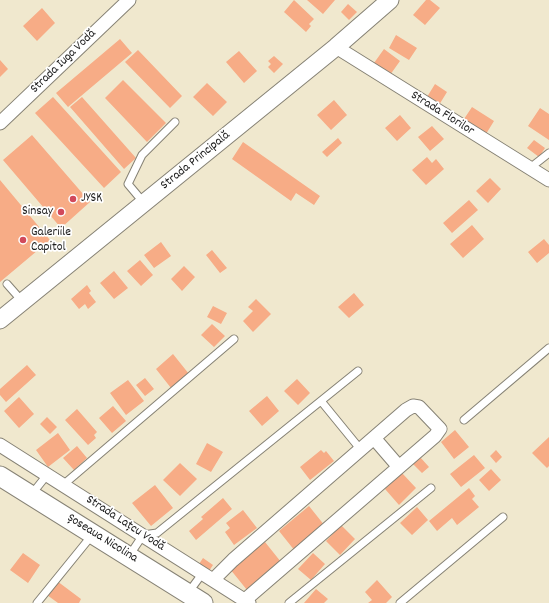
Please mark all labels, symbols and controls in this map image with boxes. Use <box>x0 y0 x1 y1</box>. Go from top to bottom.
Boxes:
street label: Strada Iuga Vodă <box>28 27 100 97</box>
street label: Strada Florilor <box>407 88 477 140</box>
street label: Strada Principală <box>158 128 234 194</box>
place label: JYSK <box>81 191 102 207</box>
marker: JYSK <box>68 194 78 204</box>
place label: Sinsay <box>22 204 53 220</box>
marker: Sinsay <box>56 207 66 217</box>
place label: Galeriile Capitol <box>31 225 71 256</box>
marker: Galeriile Capitol <box>18 235 28 245</box>
street label: Strada Lațcu Vodă <box>82 493 168 555</box>
street label: Șoseaua Nicolina <box>64 511 140 567</box>

